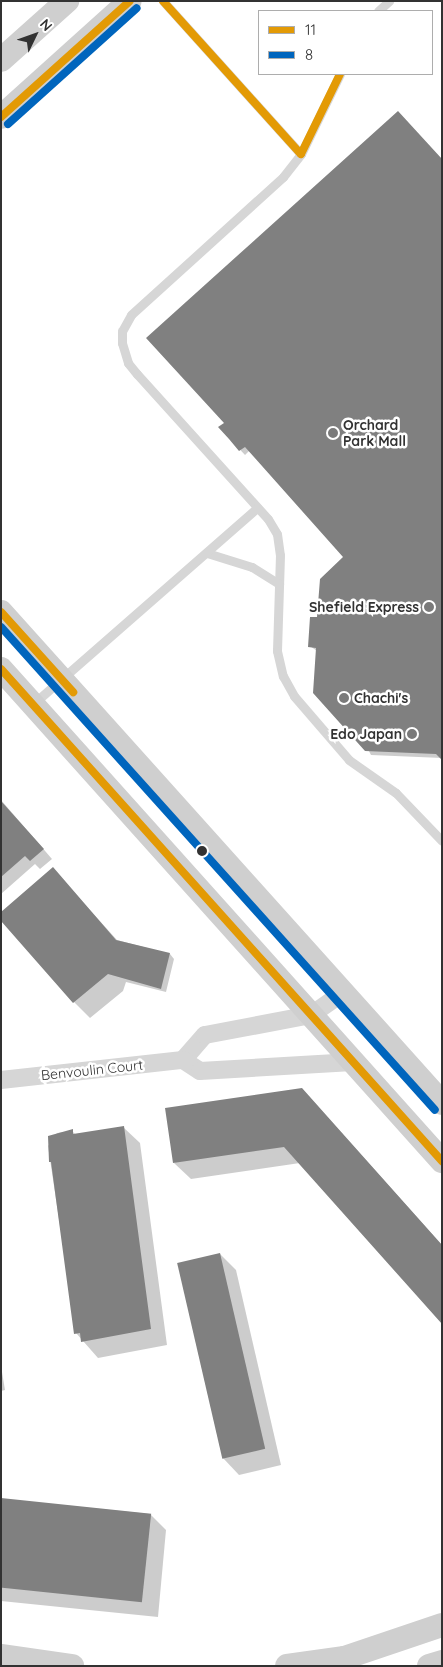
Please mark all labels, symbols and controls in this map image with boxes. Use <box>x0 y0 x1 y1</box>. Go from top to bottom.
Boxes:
north arrow <box>10 10 60 60</box>
legend <box>258 10 433 75</box>
text: N <box>36 15 56 35</box>
text: 11 <box>305 20 316 39</box>
text: 8 <box>305 45 313 64</box>
place label: Orchard Park Mall <box>343 417 406 450</box>
marker: Orchard Park Mall <box>327 427 339 439</box>
place label: Shefield Express <box>309 599 419 615</box>
marker: Shefield Express <box>423 601 435 613</box>
place label: Chachi's <box>354 690 408 706</box>
marker: Chachi's <box>338 692 350 704</box>
place label: Edo Japan <box>330 726 402 742</box>
marker: Edo Japan <box>406 728 418 740</box>
unlabelled marker <box>197 846 207 856</box>
street label: Benvoulin Court <box>40 1056 144 1084</box>

